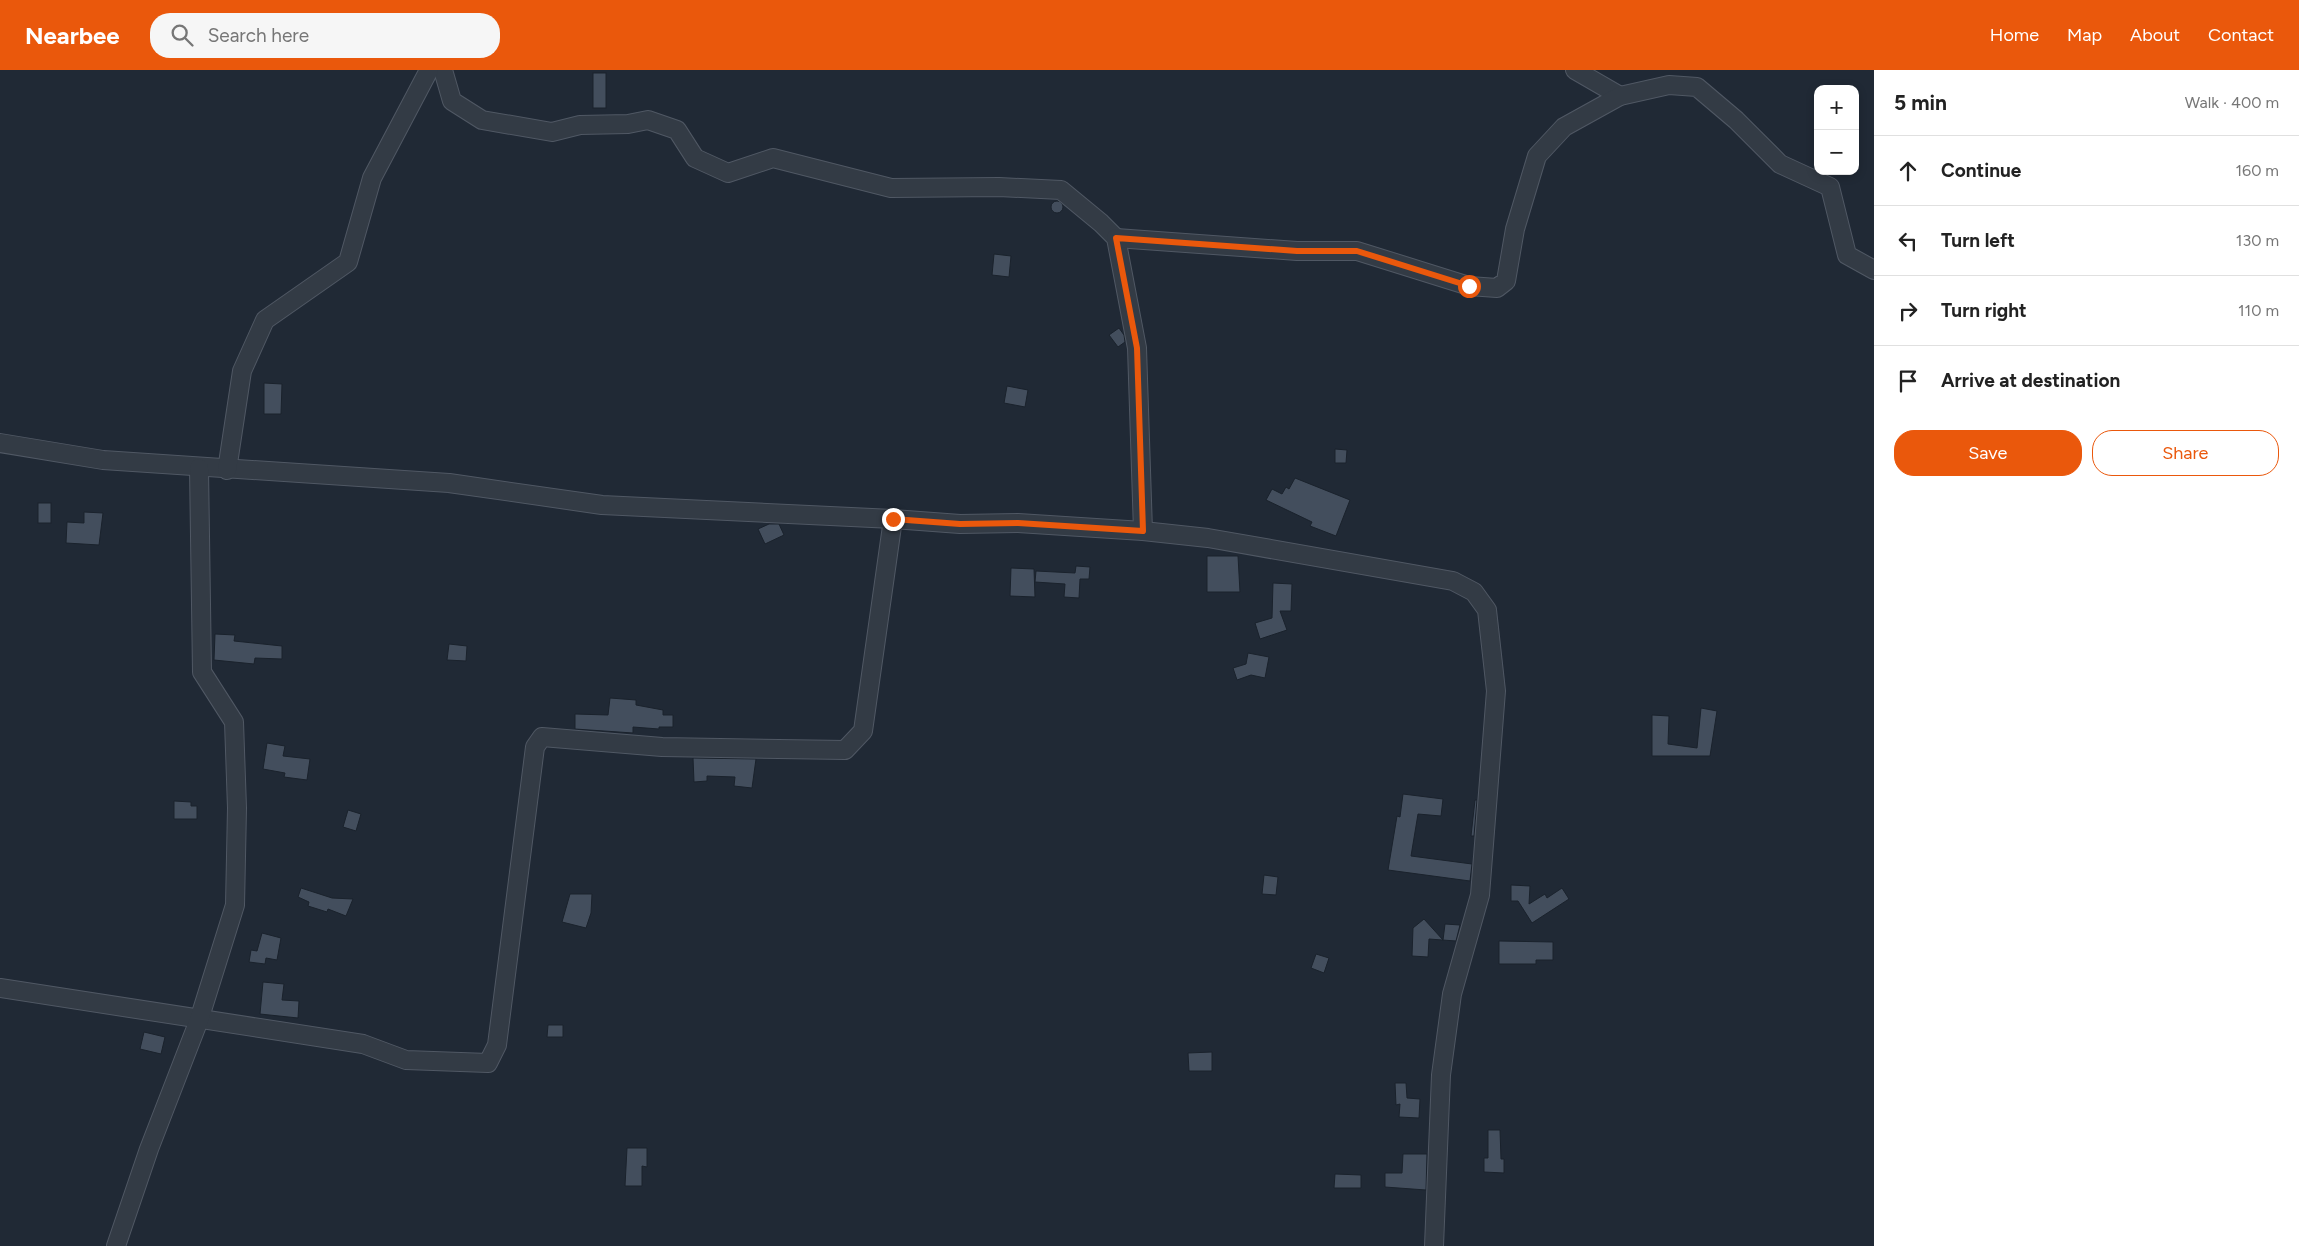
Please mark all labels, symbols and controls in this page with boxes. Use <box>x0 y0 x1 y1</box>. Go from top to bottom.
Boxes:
search box <box>150 13 500 58</box>
text: Nearbee <box>25 21 120 50</box>
icon: search <box>168 21 196 49</box>
text: Search here <box>208 24 309 47</box>
text: Home <box>1990 24 2039 46</box>
text: Map <box>2067 24 2102 46</box>
text: About <box>2130 24 2180 46</box>
text: Contact <box>2208 24 2274 46</box>
map controls <box>1814 85 1859 175</box>
button: + <box>1814 85 1859 130</box>
text: 5 min <box>1894 90 1947 115</box>
text: Walk · 400 m <box>2185 93 2279 112</box>
button: − <box>1814 130 1859 175</box>
icon: ahead <box>1894 157 1922 185</box>
text: Continue <box>1941 159 2021 182</box>
text: 160 m <box>2236 161 2279 180</box>
icon: left <box>1894 227 1922 255</box>
text: Turn left <box>1941 229 2015 252</box>
text: 130 m <box>2236 231 2279 250</box>
route start <box>1458 275 1481 298</box>
icon: right <box>1894 297 1922 325</box>
text: Turn right <box>1941 299 2027 322</box>
text: 110 m <box>2238 301 2279 320</box>
icon: arrive <box>1894 367 1922 395</box>
text: Arrive at destination <box>1941 369 2120 392</box>
button: Save <box>1894 430 2082 476</box>
button: Share <box>2092 430 2279 476</box>
route end <box>882 508 905 531</box>

